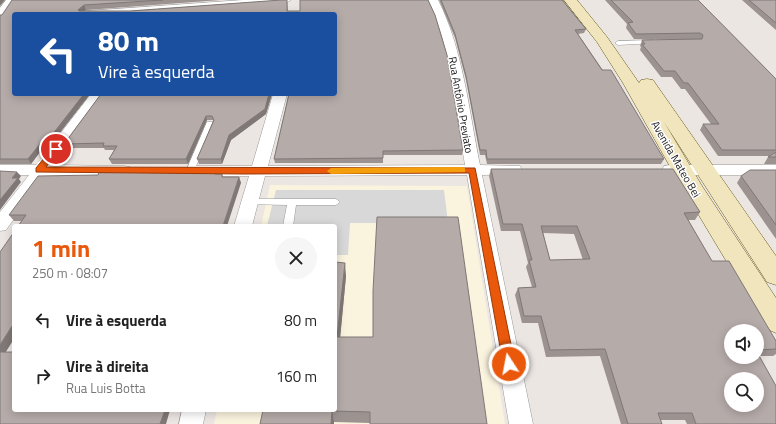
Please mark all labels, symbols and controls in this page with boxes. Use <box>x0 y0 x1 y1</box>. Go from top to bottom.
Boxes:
text: 80 m <box>98 19 159 62</box>
icon: left <box>32 28 84 80</box>
street label: Rua Antônio Previato <box>445 55 477 155</box>
text: Vire à esquerda <box>98 58 215 85</box>
street label: Avenida Mateo Bei <box>647 118 705 200</box>
pin <box>39 132 73 166</box>
icon: arrive <box>45 138 67 160</box>
text: 1 min <box>32 230 90 266</box>
button: close <box>275 237 317 279</box>
text: 250 m · 08:07 <box>32 263 108 283</box>
icon: left <box>32 309 54 331</box>
text: Vire à esquerda <box>66 309 167 332</box>
text: 80 m <box>284 309 317 332</box>
map controls <box>724 324 764 412</box>
button: sound <box>724 324 764 364</box>
position arrow <box>488 343 530 385</box>
text: Vire à direita <box>66 355 149 378</box>
icon: right <box>32 365 54 387</box>
text: 160 m <box>276 365 317 388</box>
button: search <box>724 372 764 412</box>
text: Rua Luis Botta <box>66 378 146 398</box>

